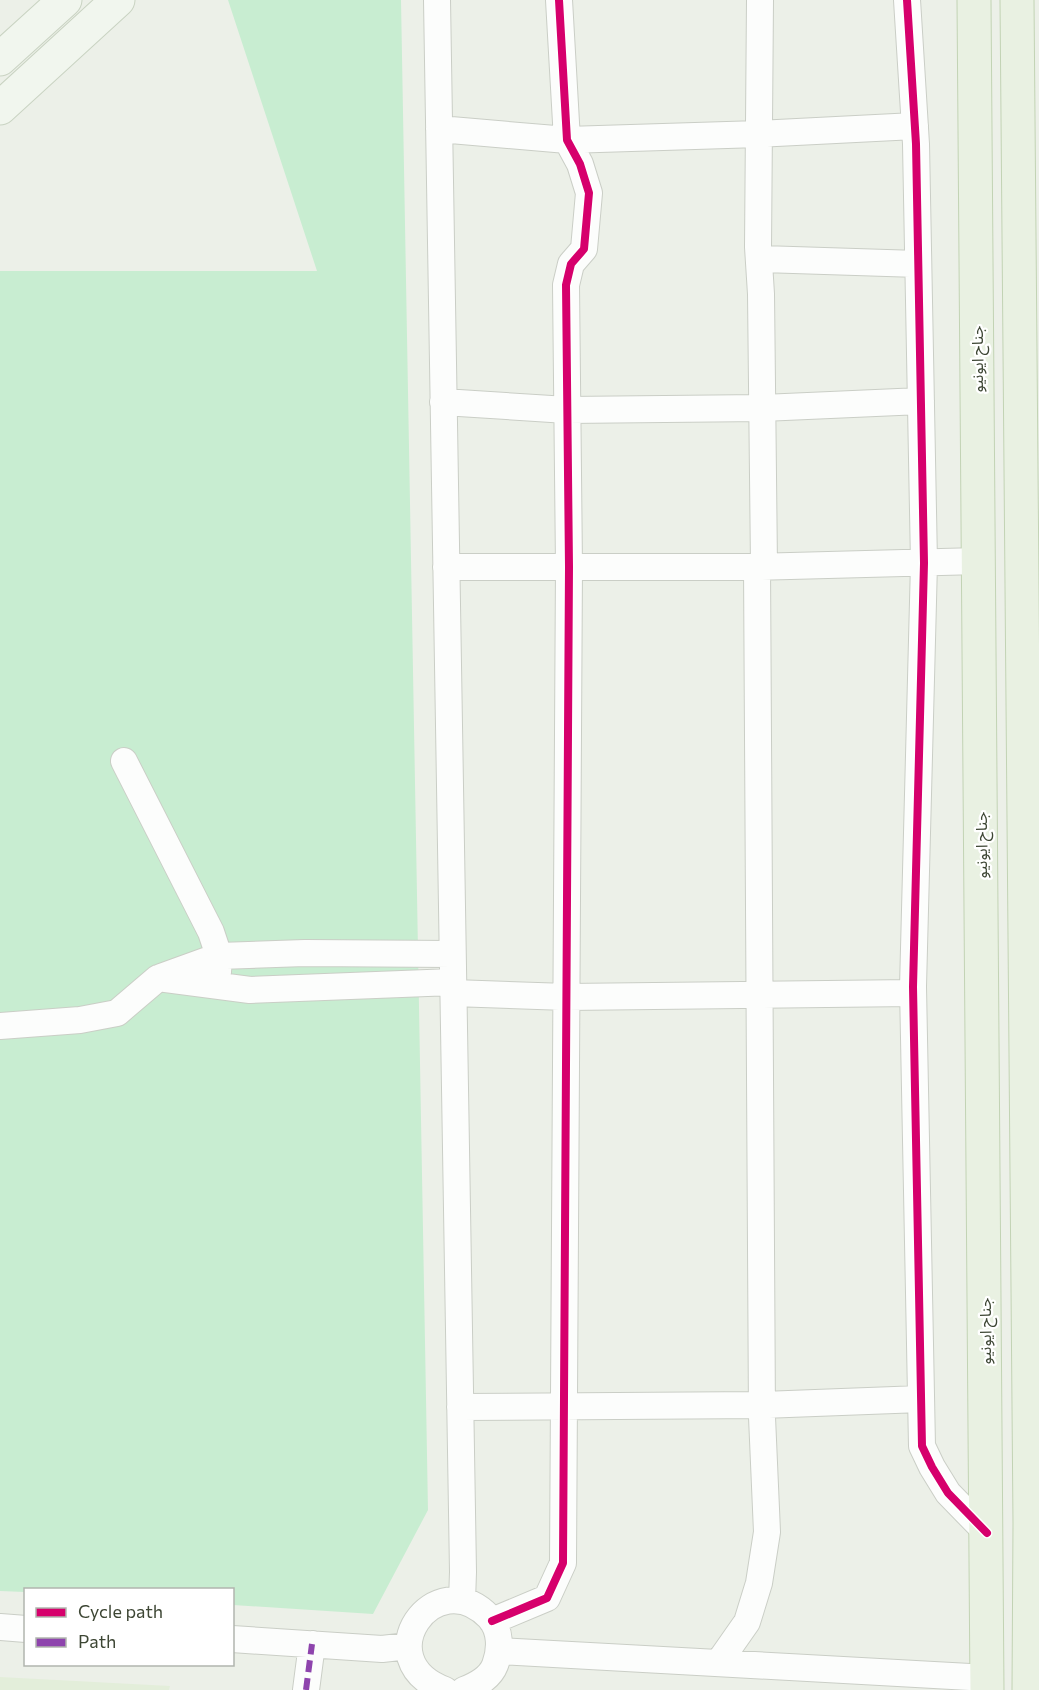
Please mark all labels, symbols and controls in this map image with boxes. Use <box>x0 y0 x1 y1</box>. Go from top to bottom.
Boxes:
street label: جناح ایونیو <box>967 326 990 392</box>
street label: جناح ایونیو <box>971 812 994 878</box>
street label: جناح ایونیو <box>975 1298 998 1364</box>
legend <box>24 1588 234 1666</box>
text: Cycle path <box>78 1600 163 1622</box>
text: Path <box>78 1630 116 1652</box>

